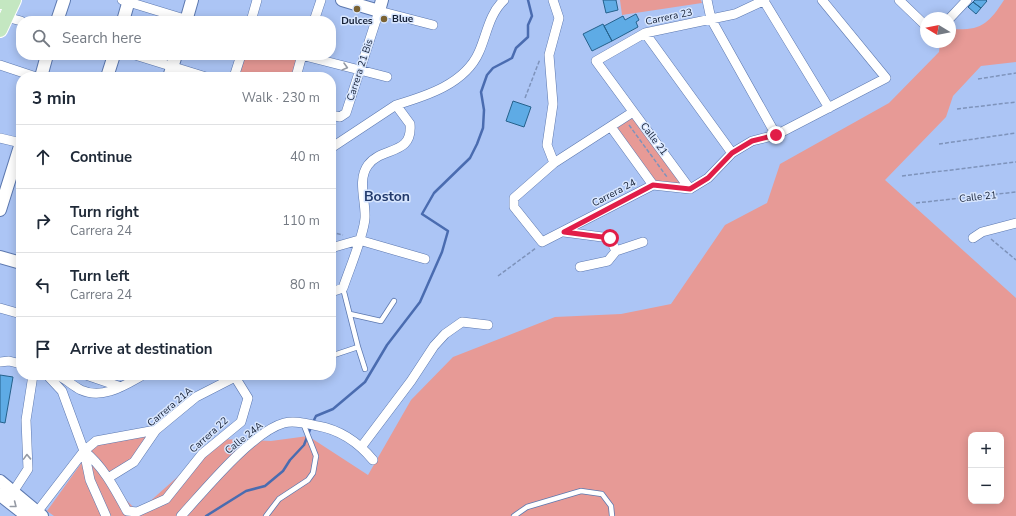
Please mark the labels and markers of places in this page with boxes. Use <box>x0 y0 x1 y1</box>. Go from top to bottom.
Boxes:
marker: Dulces <box>352 4 362 14</box>
place label: Blue <box>392 12 414 26</box>
place label: Dulces <box>341 14 373 28</box>
marker: Blue <box>379 14 389 24</box>

